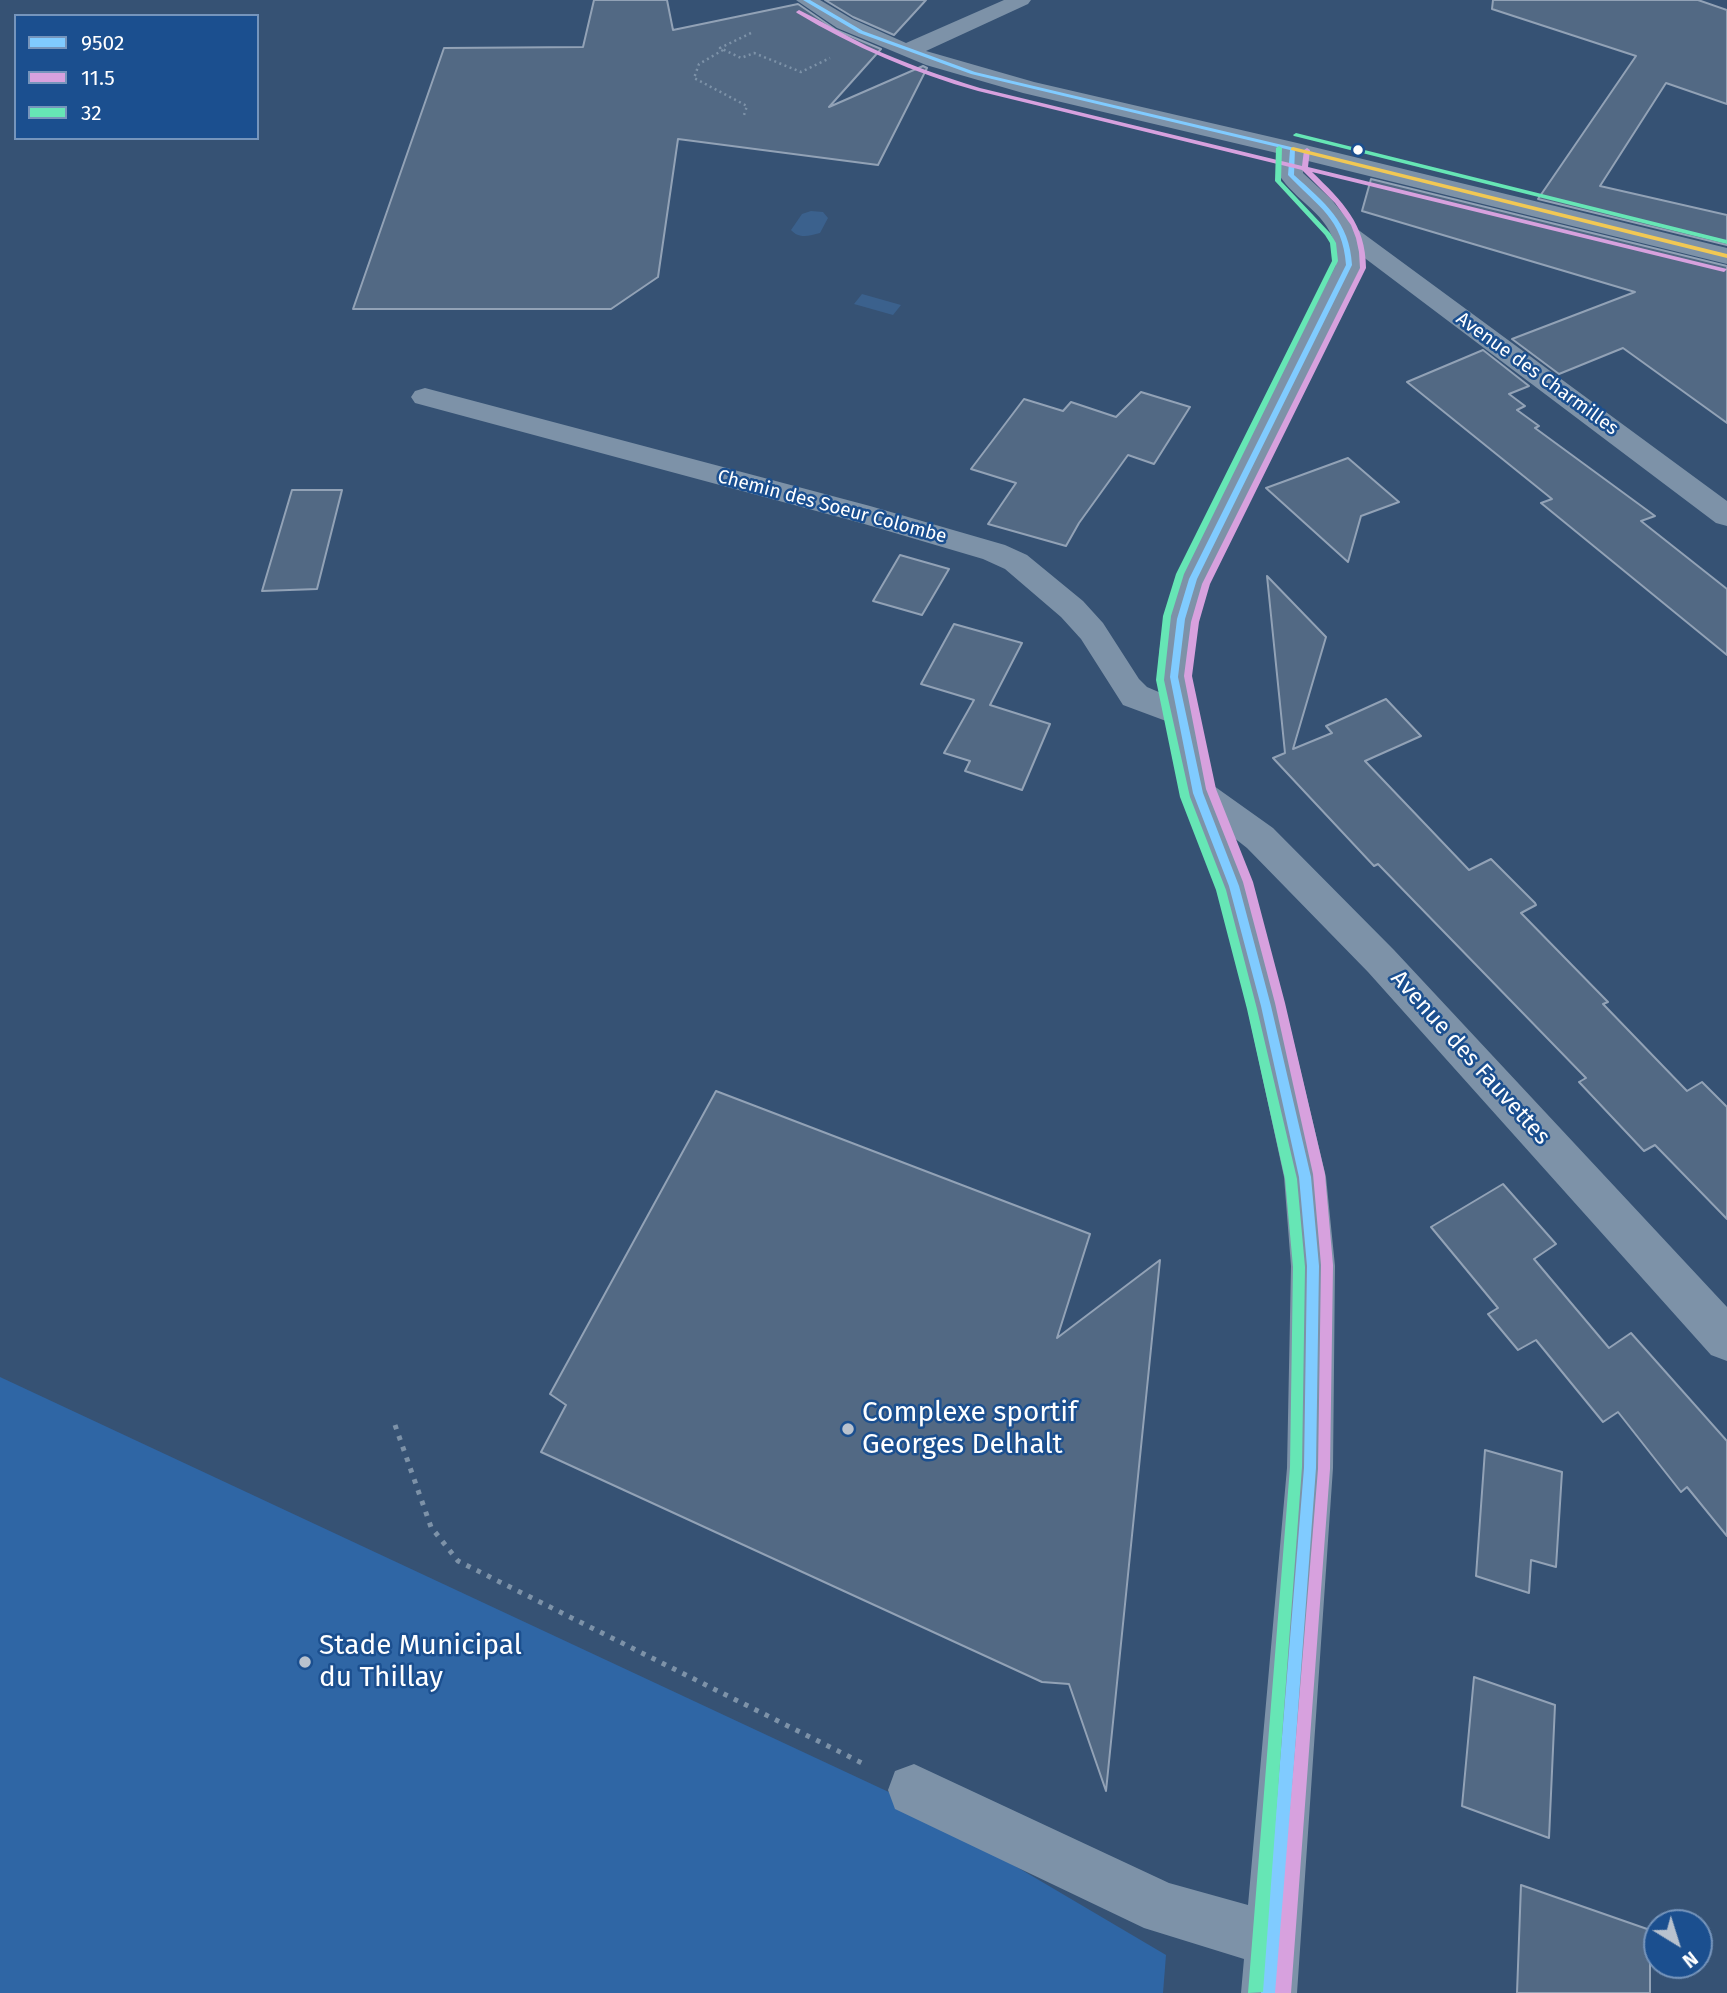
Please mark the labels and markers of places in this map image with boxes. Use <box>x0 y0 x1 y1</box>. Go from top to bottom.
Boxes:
unlabelled marker <box>1351 143 1365 157</box>
place label: Complexe sportif Georges Delhalt <box>862 1396 1077 1462</box>
marker: Complexe sportif Georges Delhalt <box>840 1421 856 1437</box>
place label: Stade Municipal du Thillay <box>319 1629 522 1695</box>
marker: Stade Municipal du Thillay <box>297 1654 313 1670</box>

